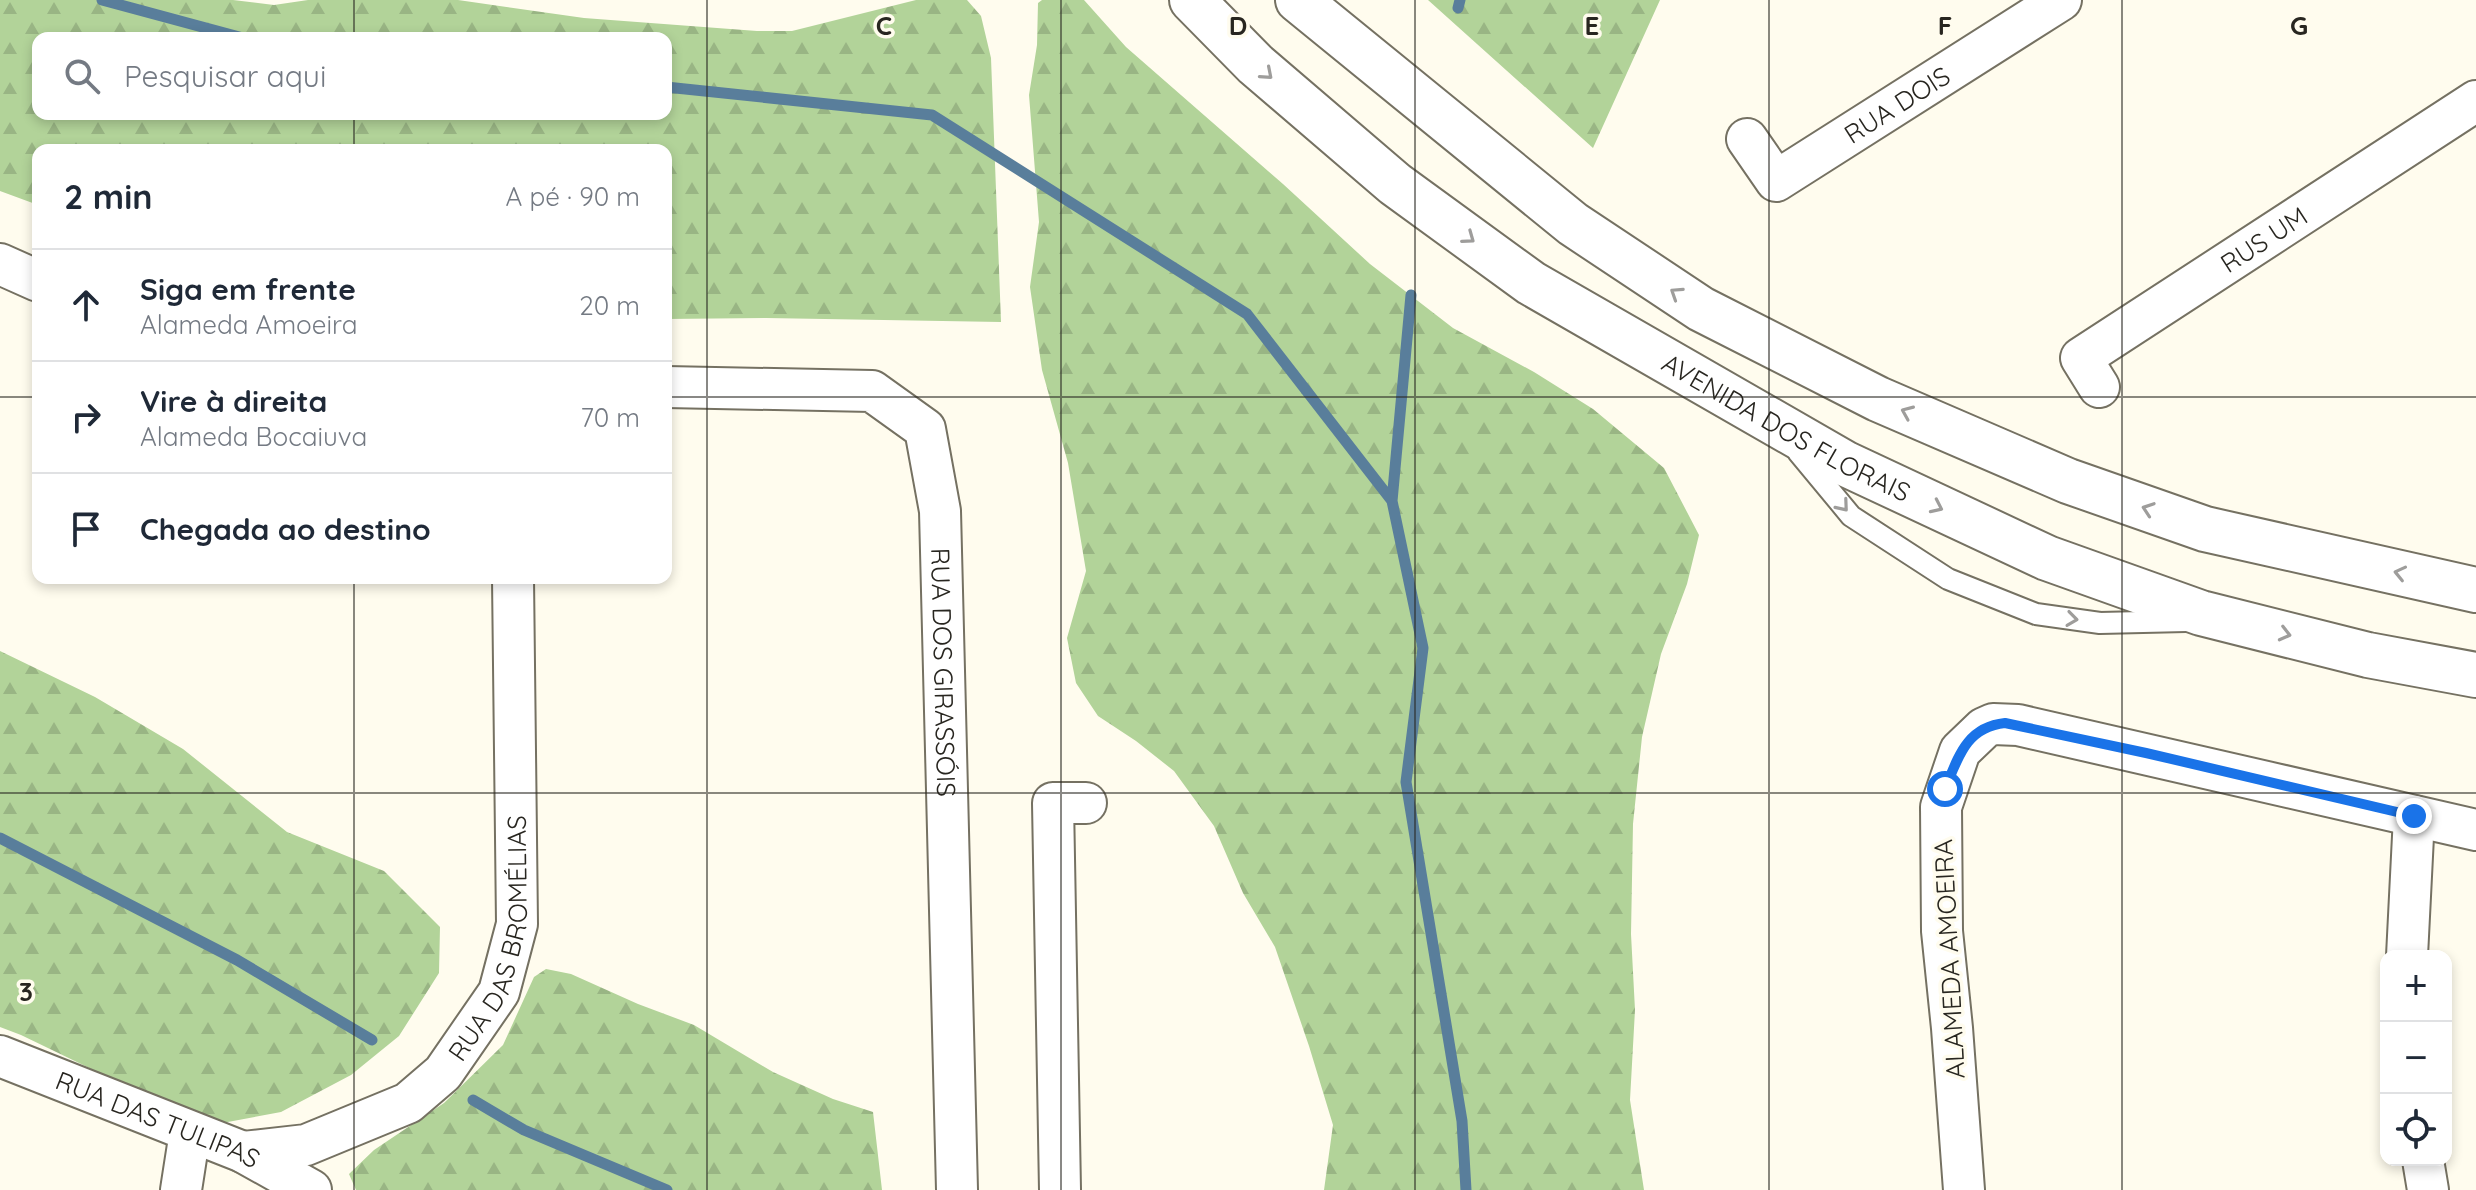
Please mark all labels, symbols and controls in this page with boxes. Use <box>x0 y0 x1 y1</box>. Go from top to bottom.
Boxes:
text: C <box>876 9 892 42</box>
text: D <box>1229 9 1247 42</box>
text: E <box>1585 9 1599 42</box>
text: F <box>1938 9 1952 42</box>
text: G <box>2290 9 2308 42</box>
search box <box>32 32 672 120</box>
icon: search <box>60 54 104 98</box>
text: Pesquisar aqui <box>124 57 326 95</box>
street label: RUA DOIS <box>1837 58 1956 150</box>
one-way arrow <box>1258 64 1273 79</box>
text: 2 min <box>64 175 153 218</box>
text: A pé · 90 m <box>506 180 640 213</box>
street label: RUS UM <box>2214 199 2313 280</box>
one-way arrow <box>1460 228 1475 243</box>
text: Siga em frente <box>140 270 356 308</box>
icon: ahead <box>64 283 108 327</box>
one-way arrow <box>1671 287 1685 302</box>
text: 20 m <box>579 289 640 322</box>
text: Alameda Amoeira <box>140 308 358 341</box>
street label: AVENIDA DOS FLORAIS <box>1657 346 1916 508</box>
text: Vire à direita <box>140 382 327 420</box>
icon: right <box>64 395 108 439</box>
text: 70 m <box>580 401 640 434</box>
one-way arrow <box>1901 405 1915 421</box>
text: Alameda Bocaiuva <box>140 420 367 453</box>
one-way arrow <box>1833 497 1848 511</box>
one-way arrow <box>1928 497 1943 513</box>
one-way arrow <box>2142 503 2156 519</box>
icon: arrive <box>64 507 108 551</box>
text: Chegada ao destino <box>140 510 431 548</box>
street label: RUA DOS GIRASSÓIS <box>924 547 964 797</box>
one-way arrow <box>2394 565 2407 582</box>
one-way arrow <box>2065 610 2079 627</box>
one-way arrow <box>2278 625 2292 642</box>
route start <box>1927 771 1963 807</box>
route end <box>2396 798 2432 834</box>
street label: RUA DAS BROMÉLIAS <box>440 815 533 1067</box>
street label: ALAMEDA AMOEIRA <box>1926 838 1972 1080</box>
map controls <box>2380 950 2452 1166</box>
button: + <box>2380 950 2452 1022</box>
text: 3 <box>19 975 33 1008</box>
button: − <box>2380 1022 2452 1094</box>
street label: RUA DAS TULIPAS <box>51 1063 266 1175</box>
button: locate <box>2380 1094 2452 1166</box>

